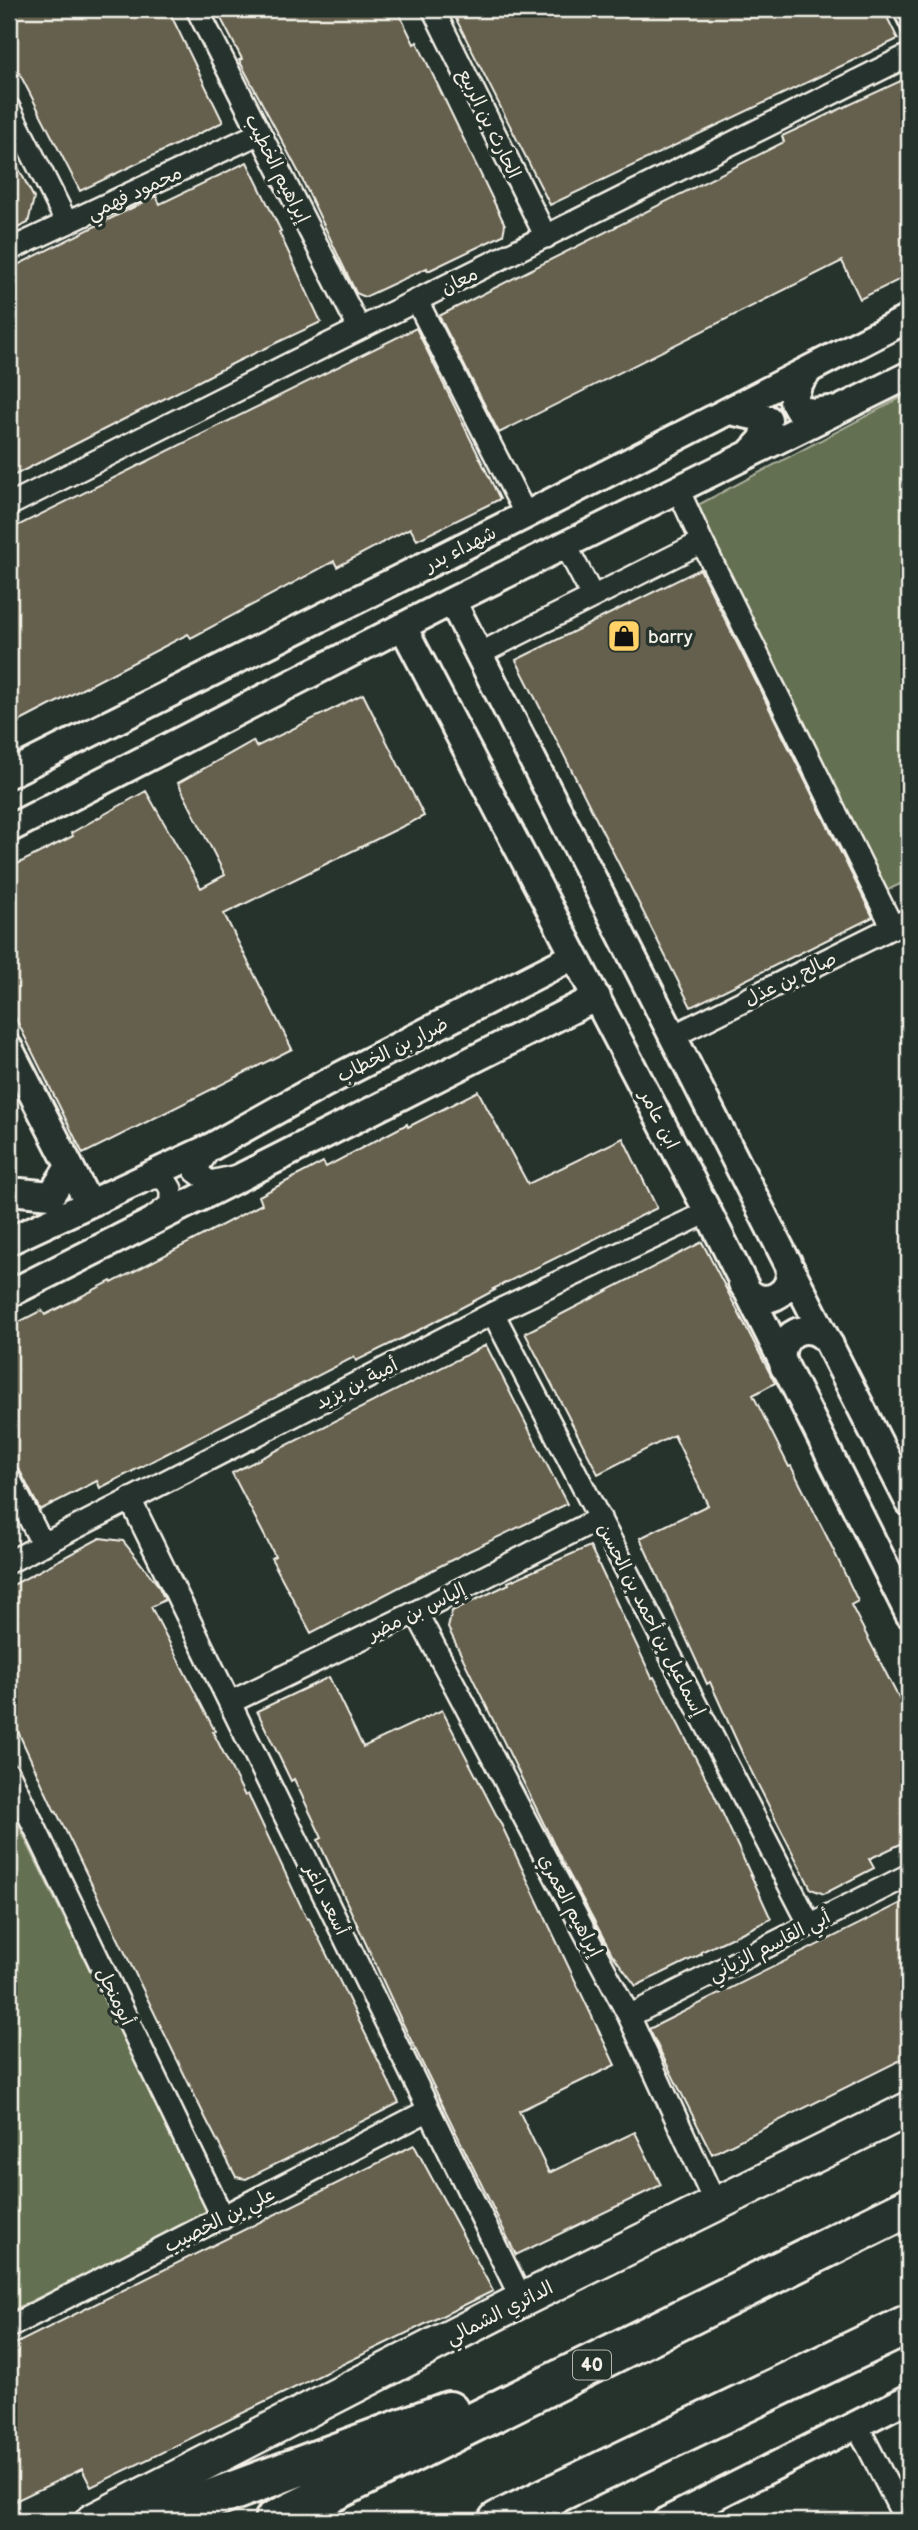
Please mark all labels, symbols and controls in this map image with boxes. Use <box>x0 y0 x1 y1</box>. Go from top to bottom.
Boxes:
street label: الحارث بن الربيع <box>451 65 525 183</box>
street label: إبراهيم الخطيب <box>238 110 314 228</box>
street label: محمود فهمي <box>83 161 188 229</box>
street label: معان <box>437 263 482 300</box>
street label: شهداء بدر <box>419 522 500 578</box>
shop icon: barry <box>605 617 643 655</box>
place label: barry <box>648 626 693 649</box>
street label: صالح بن عذل <box>741 947 840 1012</box>
street label: ضرار بن الخطاب <box>333 1012 452 1088</box>
street label: ابن عامر <box>633 1084 683 1153</box>
street label: أمية بن يزيد <box>311 1354 402 1415</box>
street label: إسماعيل بن أحمد بن الحسن <box>592 1519 710 1720</box>
street label: إلياس بن مضر <box>362 1579 470 1647</box>
street label: إبراهيم العمري <box>531 1850 607 1962</box>
street label: أسعد داغر <box>298 1858 353 1939</box>
street label: أبي القاسم الزياني <box>705 1906 837 1991</box>
street label: أبومنجل <box>91 1964 139 2030</box>
street label: علي بن الخصيب <box>161 2183 281 2262</box>
street label: الدائري الشمالي <box>442 2276 559 2354</box>
road number: 40 <box>573 2350 611 2379</box>

